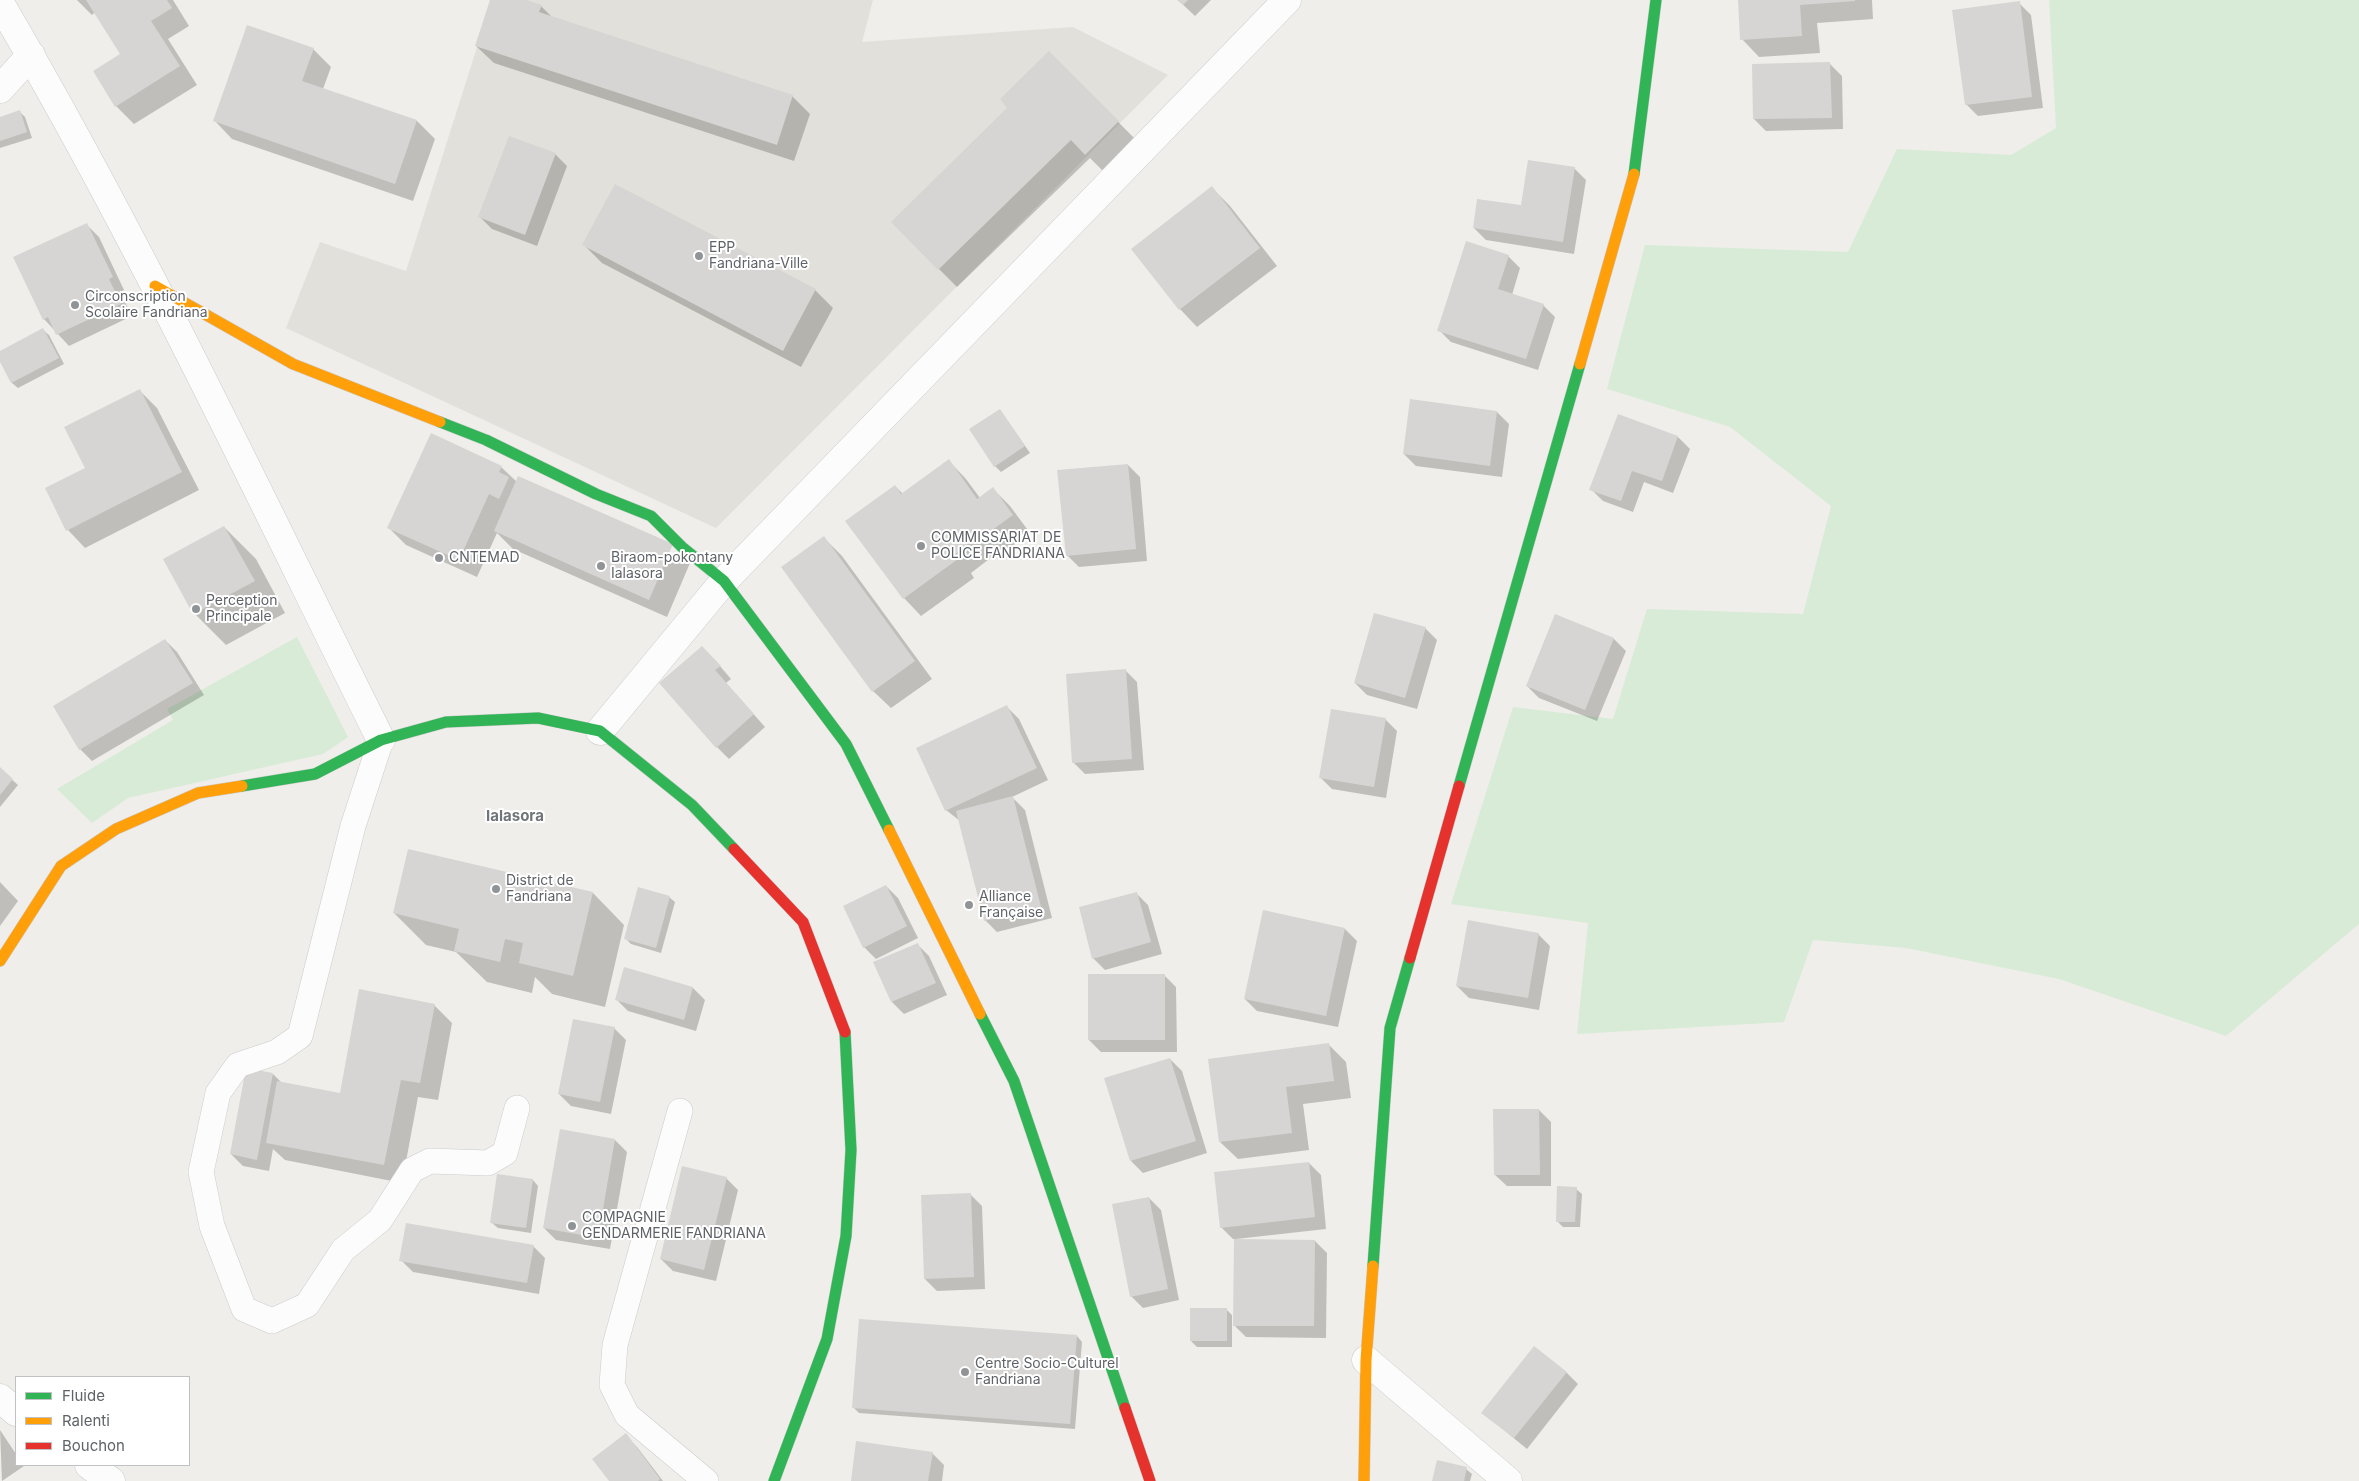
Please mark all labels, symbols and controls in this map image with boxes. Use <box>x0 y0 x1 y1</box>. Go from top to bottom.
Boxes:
place label: EPP Fandriana-Ville <box>709 240 808 272</box>
marker: EPP Fandriana-Ville <box>693 250 705 262</box>
place label: Circonscription Scolaire Fandriana <box>85 289 208 322</box>
marker: Circonscription Scolaire Fandriana <box>69 299 81 311</box>
place label: COMMISSARIAT DE POLICE FANDRIANA <box>931 530 1065 562</box>
marker: COMMISSARIAT DE POLICE FANDRIANA <box>915 540 927 552</box>
place label: CNTEMAD <box>449 550 520 566</box>
place label: Biraom-pokontany Ialasora <box>611 550 733 582</box>
marker: CNTEMAD <box>433 552 445 564</box>
marker: Biraom-pokontany Ialasora <box>595 560 607 572</box>
place label: Perception Principale <box>206 593 277 626</box>
marker: Perception Principale <box>190 603 202 615</box>
district label: Ialasora <box>486 807 544 825</box>
place label: District de Fandriana <box>506 873 574 906</box>
marker: District de Fandriana <box>490 883 502 895</box>
place label: Alliance Française <box>979 889 1043 922</box>
marker: Alliance Française <box>963 899 975 911</box>
place label: COMPAGNIE GENDARMERIE FANDRIANA <box>582 1210 766 1242</box>
marker: COMPAGNIE GENDARMERIE FANDRIANA <box>566 1220 578 1232</box>
place label: Centre Socio-Culturel Fandriana <box>975 1356 1119 1388</box>
marker: Centre Socio-Culturel Fandriana <box>959 1366 971 1378</box>
legend <box>15 1376 190 1466</box>
text: Fluide <box>62 1386 105 1405</box>
text: Ralenti <box>62 1411 110 1430</box>
text: Bouchon <box>62 1436 125 1455</box>

